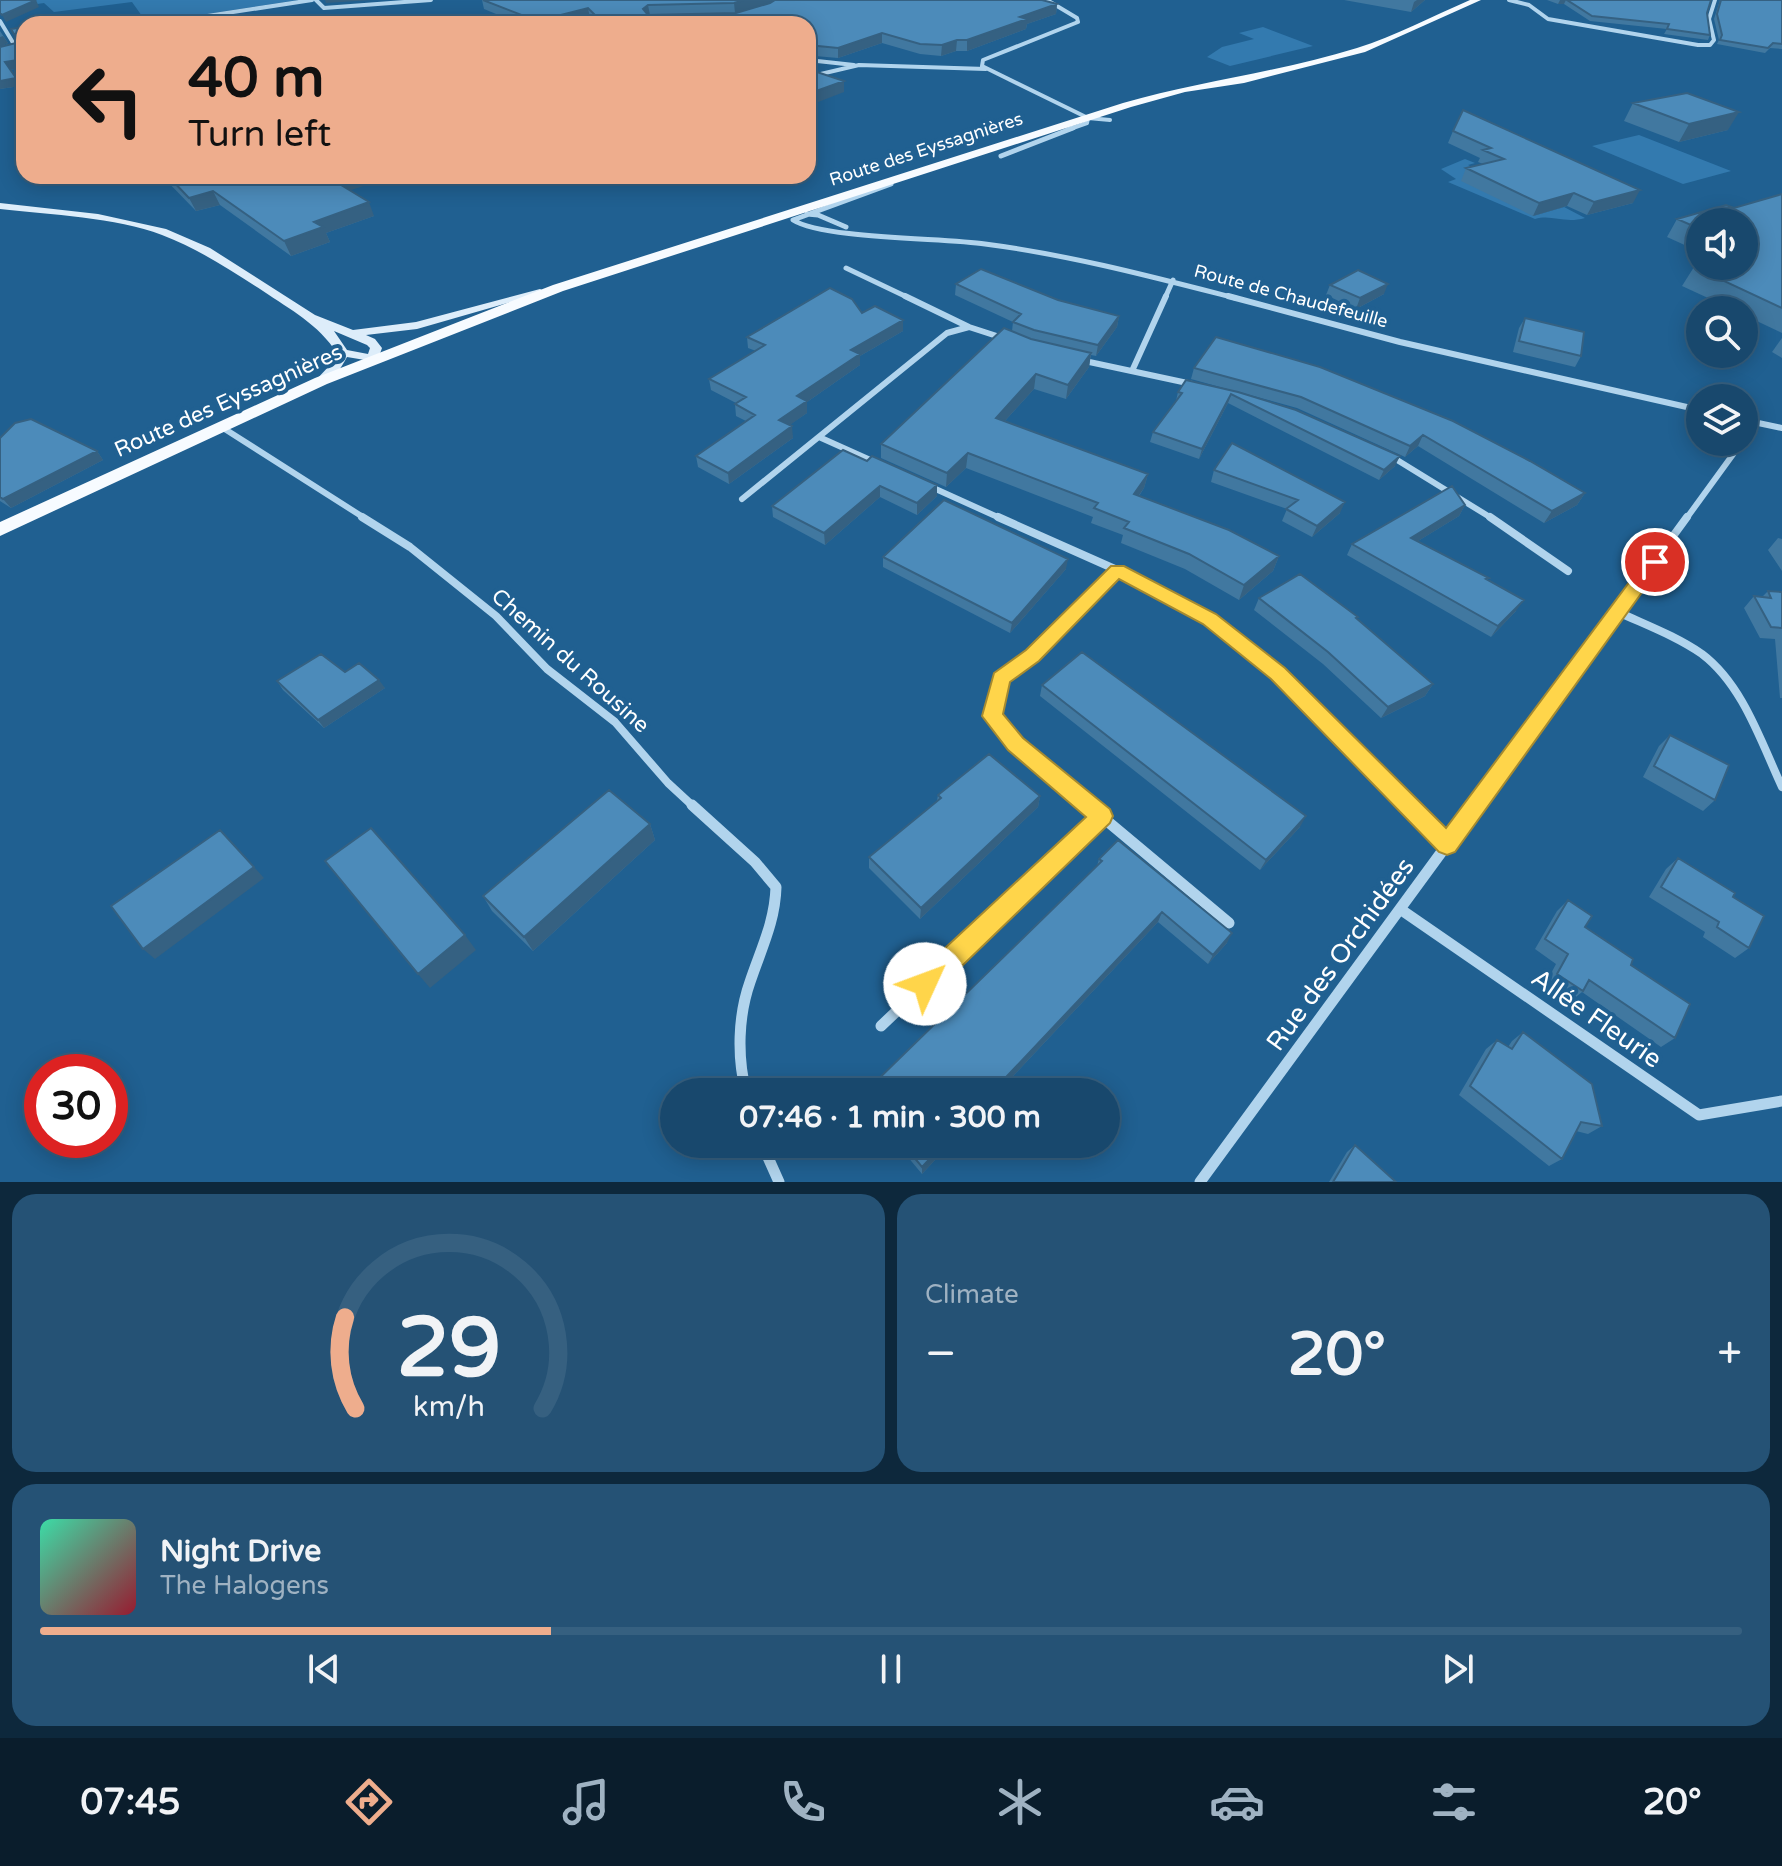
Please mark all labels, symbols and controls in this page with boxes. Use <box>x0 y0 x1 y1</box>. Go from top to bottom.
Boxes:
text: 40 m <box>188 45 324 112</box>
icon: left <box>56 48 160 152</box>
street label: Route des Eyssagnières <box>827 107 1025 191</box>
text: Turn left <box>188 113 331 156</box>
map controls <box>1686 208 1758 456</box>
button: sound <box>1686 208 1758 280</box>
street label: Route de Chaudefeuille <box>1192 260 1390 332</box>
button: search <box>1686 296 1758 368</box>
street label: Route des Eyssagnières <box>110 339 346 463</box>
button: layers <box>1686 384 1758 456</box>
pin <box>1621 528 1689 596</box>
icon: arrive <box>1633 540 1677 584</box>
street label: Chemin du Rousine <box>486 583 655 738</box>
street label: Rue des Orchidées <box>1260 852 1421 1057</box>
position arrow <box>883 942 967 1026</box>
street label: Allée Fleurie <box>1525 962 1668 1075</box>
speed limit sign: 30 <box>24 1054 128 1158</box>
text: 07:46 · 1 min · 300 m <box>739 1099 1041 1136</box>
text: Climate <box>925 1279 1019 1310</box>
text: 29 <box>396 1299 501 1399</box>
text: 20° <box>1288 1319 1386 1391</box>
text: − <box>925 1328 956 1381</box>
text: + <box>1717 1328 1742 1381</box>
text: km/h <box>413 1390 484 1424</box>
text: Night Drive <box>160 1533 321 1570</box>
text: The Halogens <box>160 1570 329 1601</box>
icon: previous <box>302 1647 346 1691</box>
icon: pause <box>869 1647 913 1691</box>
icon: next <box>1436 1647 1480 1691</box>
icon: directions <box>341 1774 397 1830</box>
icon: music <box>558 1774 614 1830</box>
icon: phone <box>775 1774 831 1830</box>
icon: climate <box>992 1774 1048 1830</box>
icon: car <box>1209 1774 1265 1830</box>
icon: filters <box>1426 1774 1482 1830</box>
text: 07:45 <box>80 1781 180 1824</box>
text: 20° <box>1643 1781 1702 1824</box>

